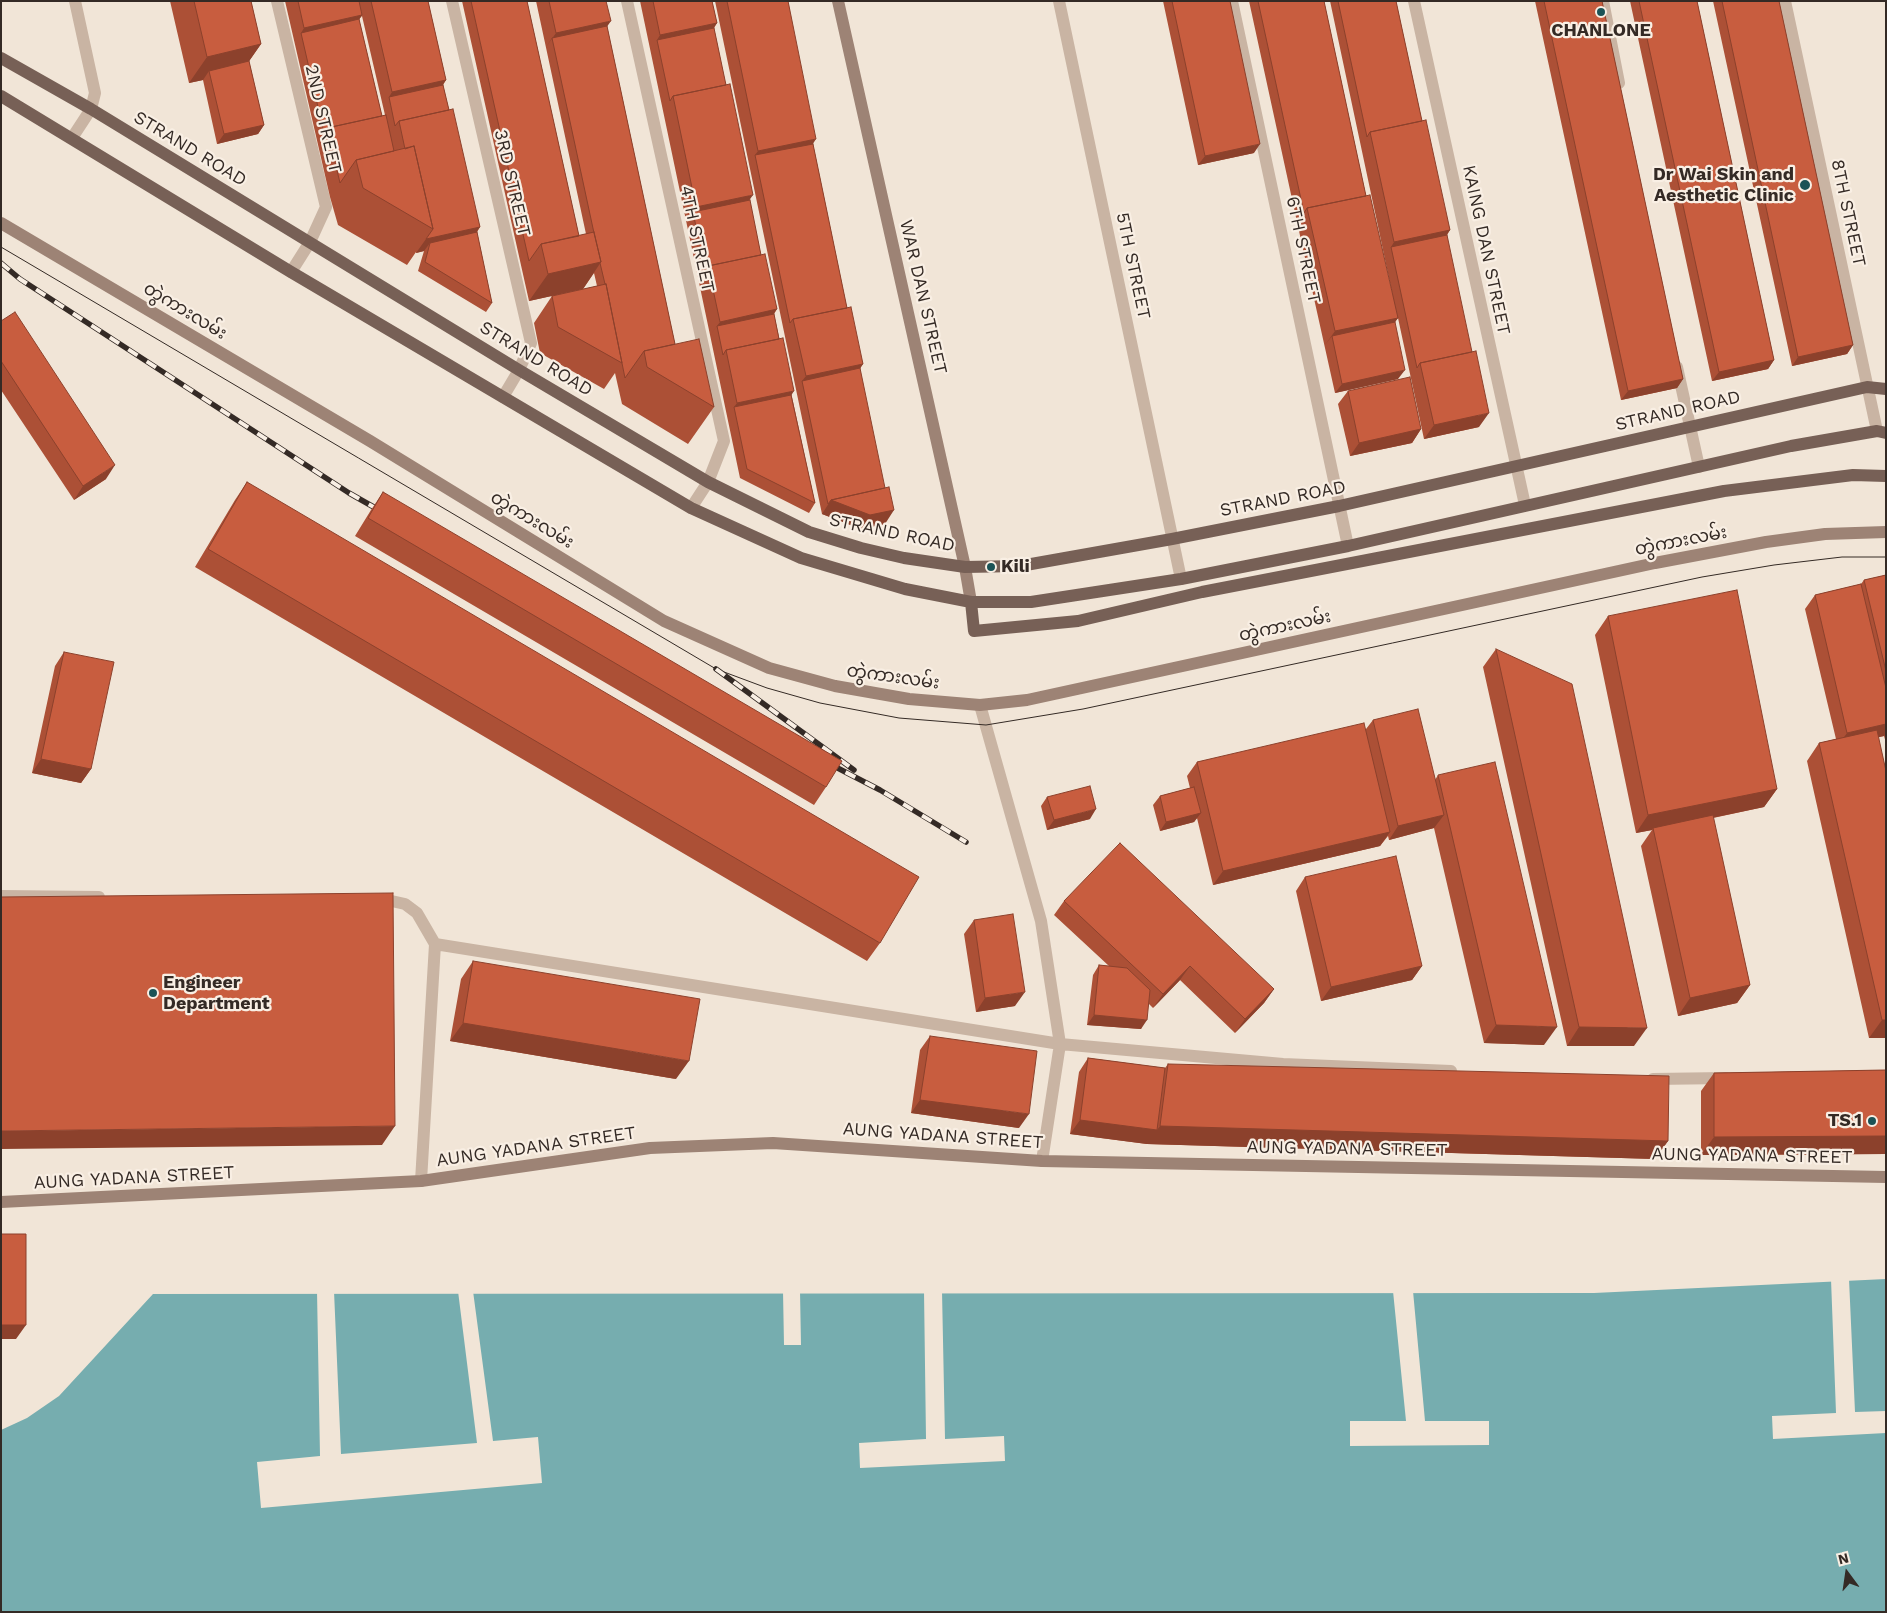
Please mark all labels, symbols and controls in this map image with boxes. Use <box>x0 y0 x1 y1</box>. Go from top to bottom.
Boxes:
marker: CHANLONE <box>1595 6 1607 18</box>
place label: CHANLONE <box>1551 20 1651 42</box>
street label: 2ND STREET <box>300 63 346 175</box>
street label: STRAND ROAD <box>130 107 250 191</box>
street label: 3RD STREET <box>489 127 535 239</box>
street label: 8TH STREET <box>1826 157 1870 269</box>
street label: KAING DAN STREET <box>1457 163 1515 337</box>
place label: Dr Wai Skin and Aesthetic Clinic <box>1653 164 1794 206</box>
marker: Dr Wai Skin and Aesthetic Clinic <box>1798 178 1812 192</box>
street label: 4TH STREET <box>675 184 719 294</box>
street label: 6TH STREET <box>1281 195 1325 305</box>
street label: 5TH STREET <box>1111 211 1155 321</box>
street label: WAR DAN STREET <box>895 218 951 376</box>
street label: တွဲကားလမ်း <box>139 278 231 344</box>
street label: STRAND ROAD <box>476 317 596 401</box>
street label: STRAND ROAD <box>1613 386 1743 436</box>
street label: STRAND ROAD <box>1218 476 1348 522</box>
street label: တွဲကားလမ်း <box>486 487 578 553</box>
street label: STRAND ROAD <box>827 509 957 557</box>
street label: တွဲကားလမ်း <box>1633 521 1729 561</box>
place label: Kili <box>1001 556 1030 578</box>
marker: Kili <box>985 561 997 573</box>
street label: တွဲကားလမ်း <box>1237 606 1333 646</box>
street label: တွဲကားလမ်း <box>845 660 941 694</box>
place label: Engineer Department <box>163 972 270 1014</box>
marker: Engineer Department <box>147 987 159 999</box>
place label: TS.1 <box>1828 1110 1862 1132</box>
marker: TS.1 <box>1866 1115 1878 1127</box>
street label: AUNG YADANA STREET <box>842 1118 1044 1154</box>
street label: AUNG YADANA STREET <box>435 1122 637 1172</box>
street label: AUNG YADANA STREET <box>1246 1136 1448 1162</box>
street label: AUNG YADANA STREET <box>1651 1143 1853 1169</box>
street label: AUNG YADANA STREET <box>33 1162 235 1194</box>
north arrow <box>1822 1548 1872 1598</box>
text: N <box>1836 1549 1850 1567</box>

